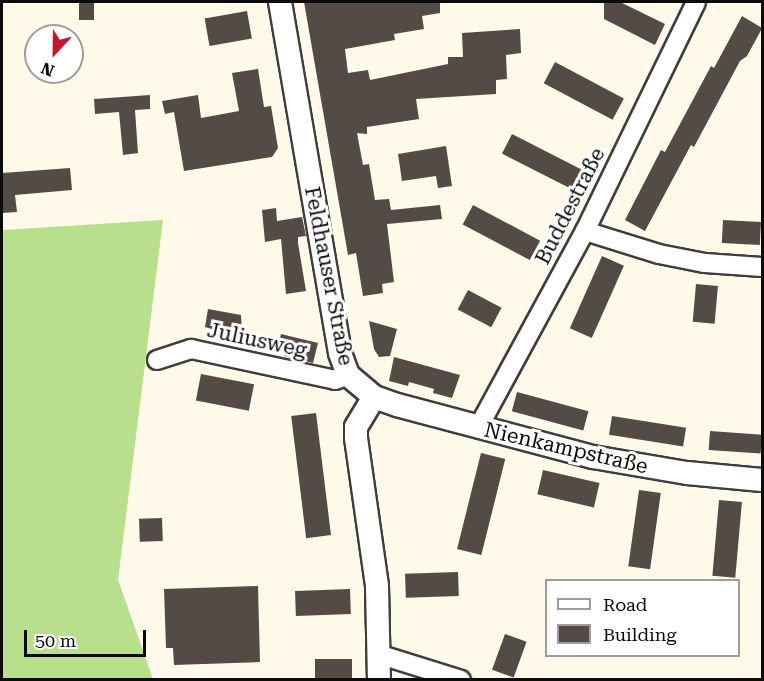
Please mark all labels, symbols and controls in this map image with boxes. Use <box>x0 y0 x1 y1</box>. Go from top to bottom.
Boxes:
north arrow <box>24 24 84 84</box>
text: N <box>39 58 57 80</box>
street label: Buddestraße <box>530 143 610 269</box>
street label: Feldhauser Straße <box>299 185 359 367</box>
street label: Juliusweg <box>205 317 309 363</box>
street label: Nienkampstraße <box>482 417 650 479</box>
legend <box>545 579 740 657</box>
text: Road <box>603 594 647 615</box>
scale bar <box>27 618 148 656</box>
text: Building <box>603 624 677 645</box>
text: 50 m <box>35 630 76 651</box>

